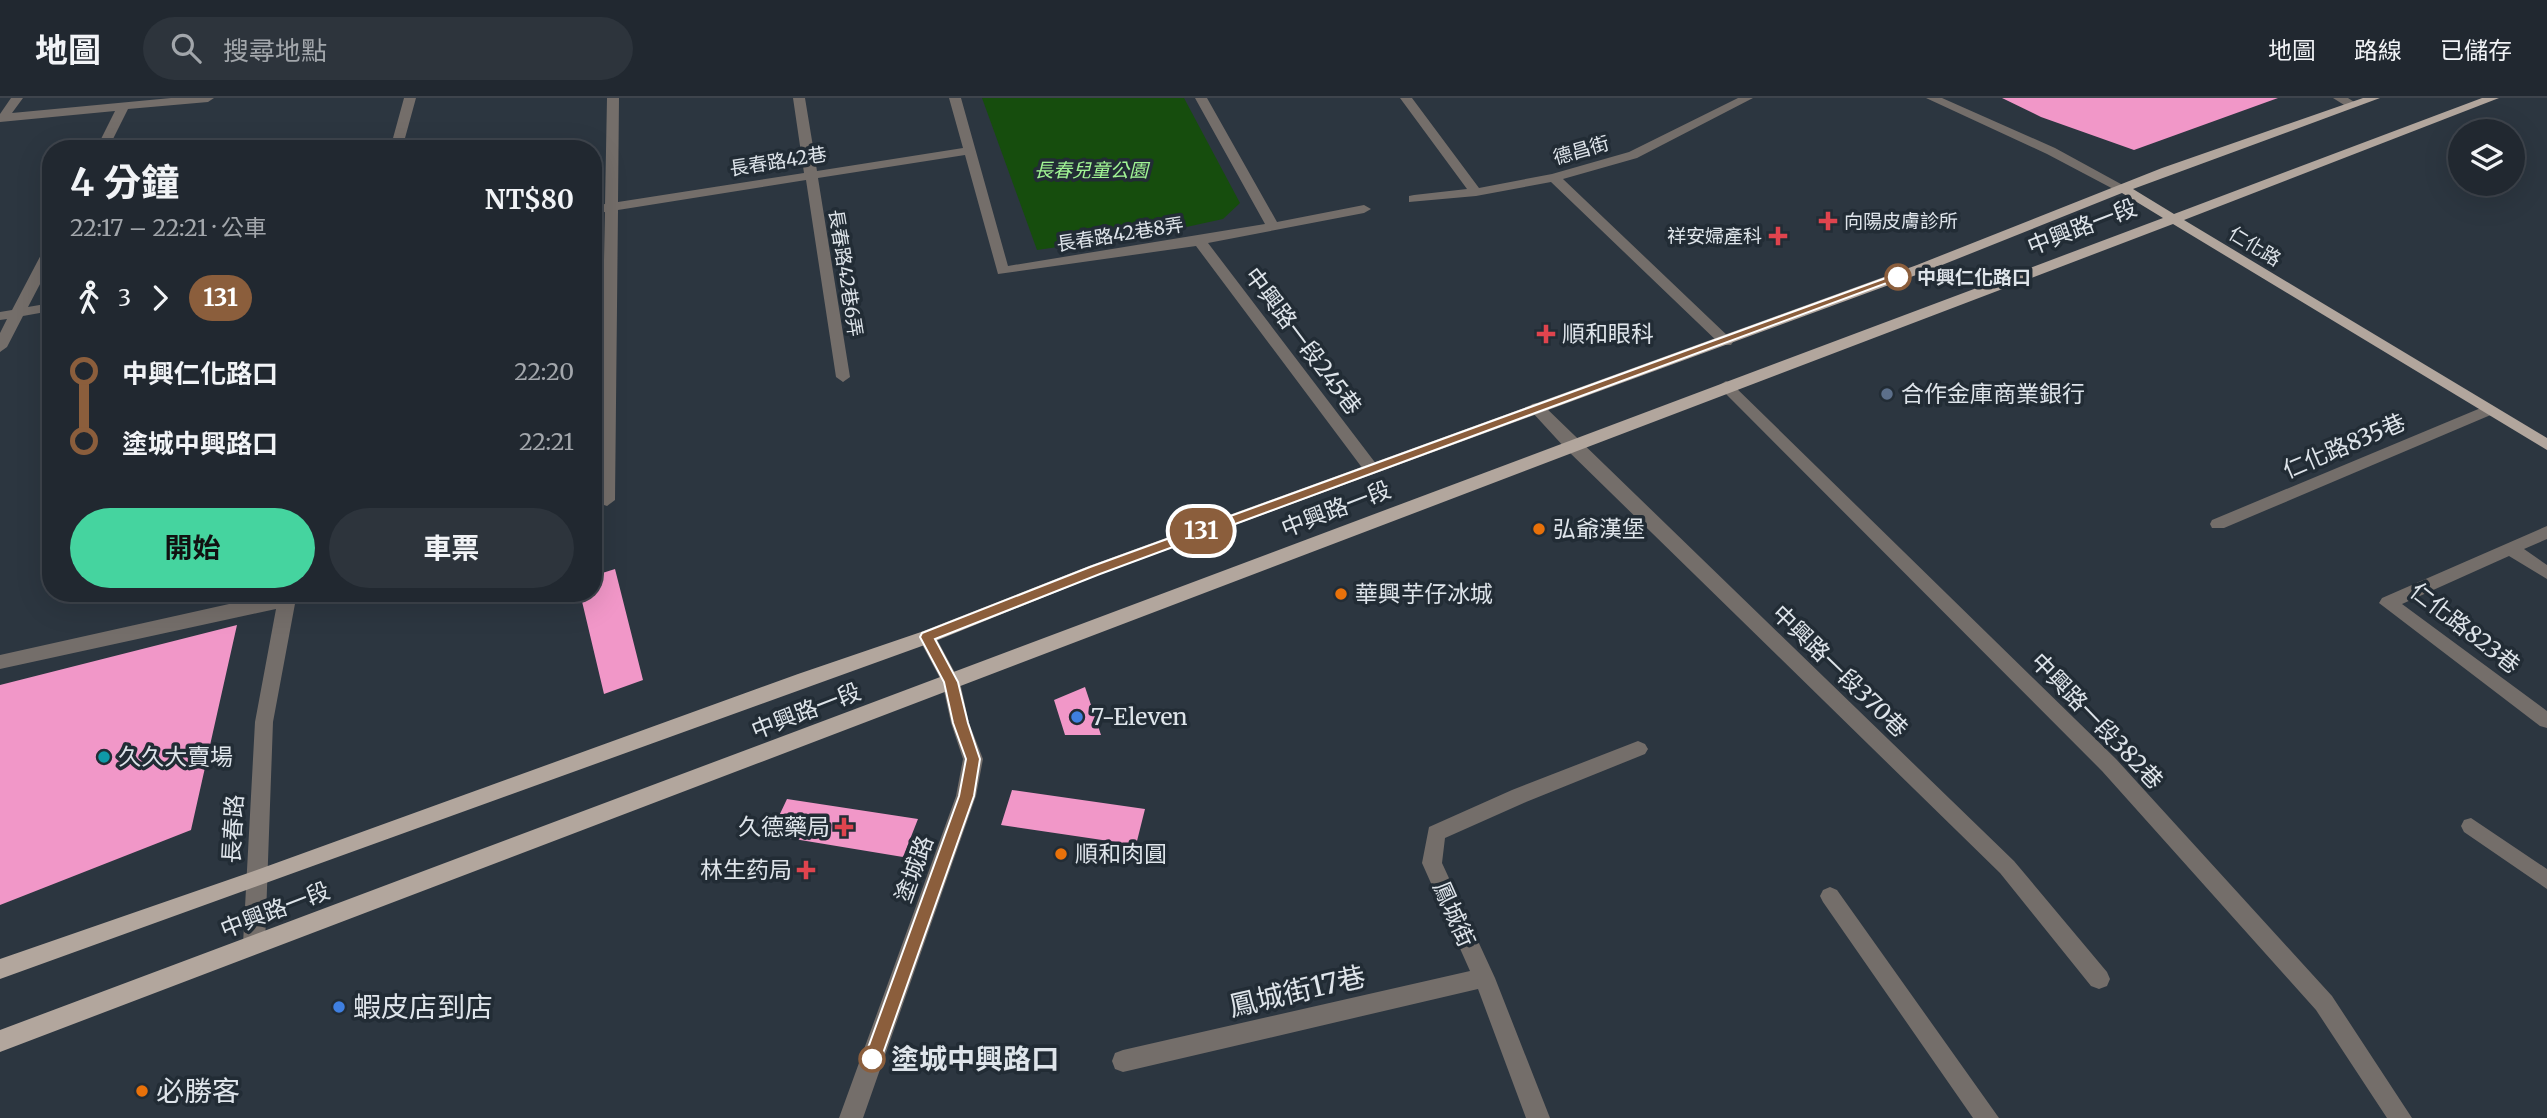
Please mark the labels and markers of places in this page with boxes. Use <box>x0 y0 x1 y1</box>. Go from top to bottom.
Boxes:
place label: 向陽皮膚診所 <box>1844 209 1958 233</box>
marker: 向陽皮膚診所 <box>1818 211 1838 231</box>
place label: 祥安婦產科 <box>1667 224 1762 248</box>
marker: 祥安婦產科 <box>1768 226 1788 246</box>
marker: 中興仁化路口 <box>1885 264 1911 290</box>
place label: 中興仁化路口 <box>1917 265 2031 289</box>
place label: 順和眼科 <box>1562 319 1654 348</box>
marker: 順和眼科 <box>1536 324 1556 344</box>
place label: 合作金庫商業銀行 <box>1901 379 2085 408</box>
marker: 合作金庫商業銀行 <box>1879 386 1895 402</box>
place label: 弘爺漢堡 <box>1553 514 1645 543</box>
marker: 弘爺漢堡 <box>1531 521 1547 537</box>
place label: 華興芋仔冰城 <box>1355 579 1493 608</box>
marker: 華興芋仔冰城 <box>1333 586 1349 602</box>
place label: 7-Eleven <box>1091 702 1188 731</box>
marker: 7-Eleven <box>1069 709 1085 725</box>
place label: 久久大賣場 <box>118 742 233 771</box>
marker: 久久大賣場 <box>96 749 112 765</box>
place label: 久德藥局 <box>738 812 830 841</box>
marker: 久德藥局 <box>836 819 852 835</box>
place label: 順和肉圓 <box>1075 839 1167 868</box>
marker: 順和肉圓 <box>1053 846 1069 862</box>
place label: 林生药局 <box>700 855 792 884</box>
marker: 林生药局 <box>798 862 814 878</box>
place label: 蝦皮店到店 <box>353 989 493 1025</box>
marker: 蝦皮店到店 <box>331 999 347 1015</box>
place label: 塗城中興路口 <box>891 1041 1059 1077</box>
marker: 塗城中興路口 <box>859 1046 885 1072</box>
place label: 必勝客 <box>156 1073 240 1109</box>
marker: 必勝客 <box>134 1083 150 1099</box>

